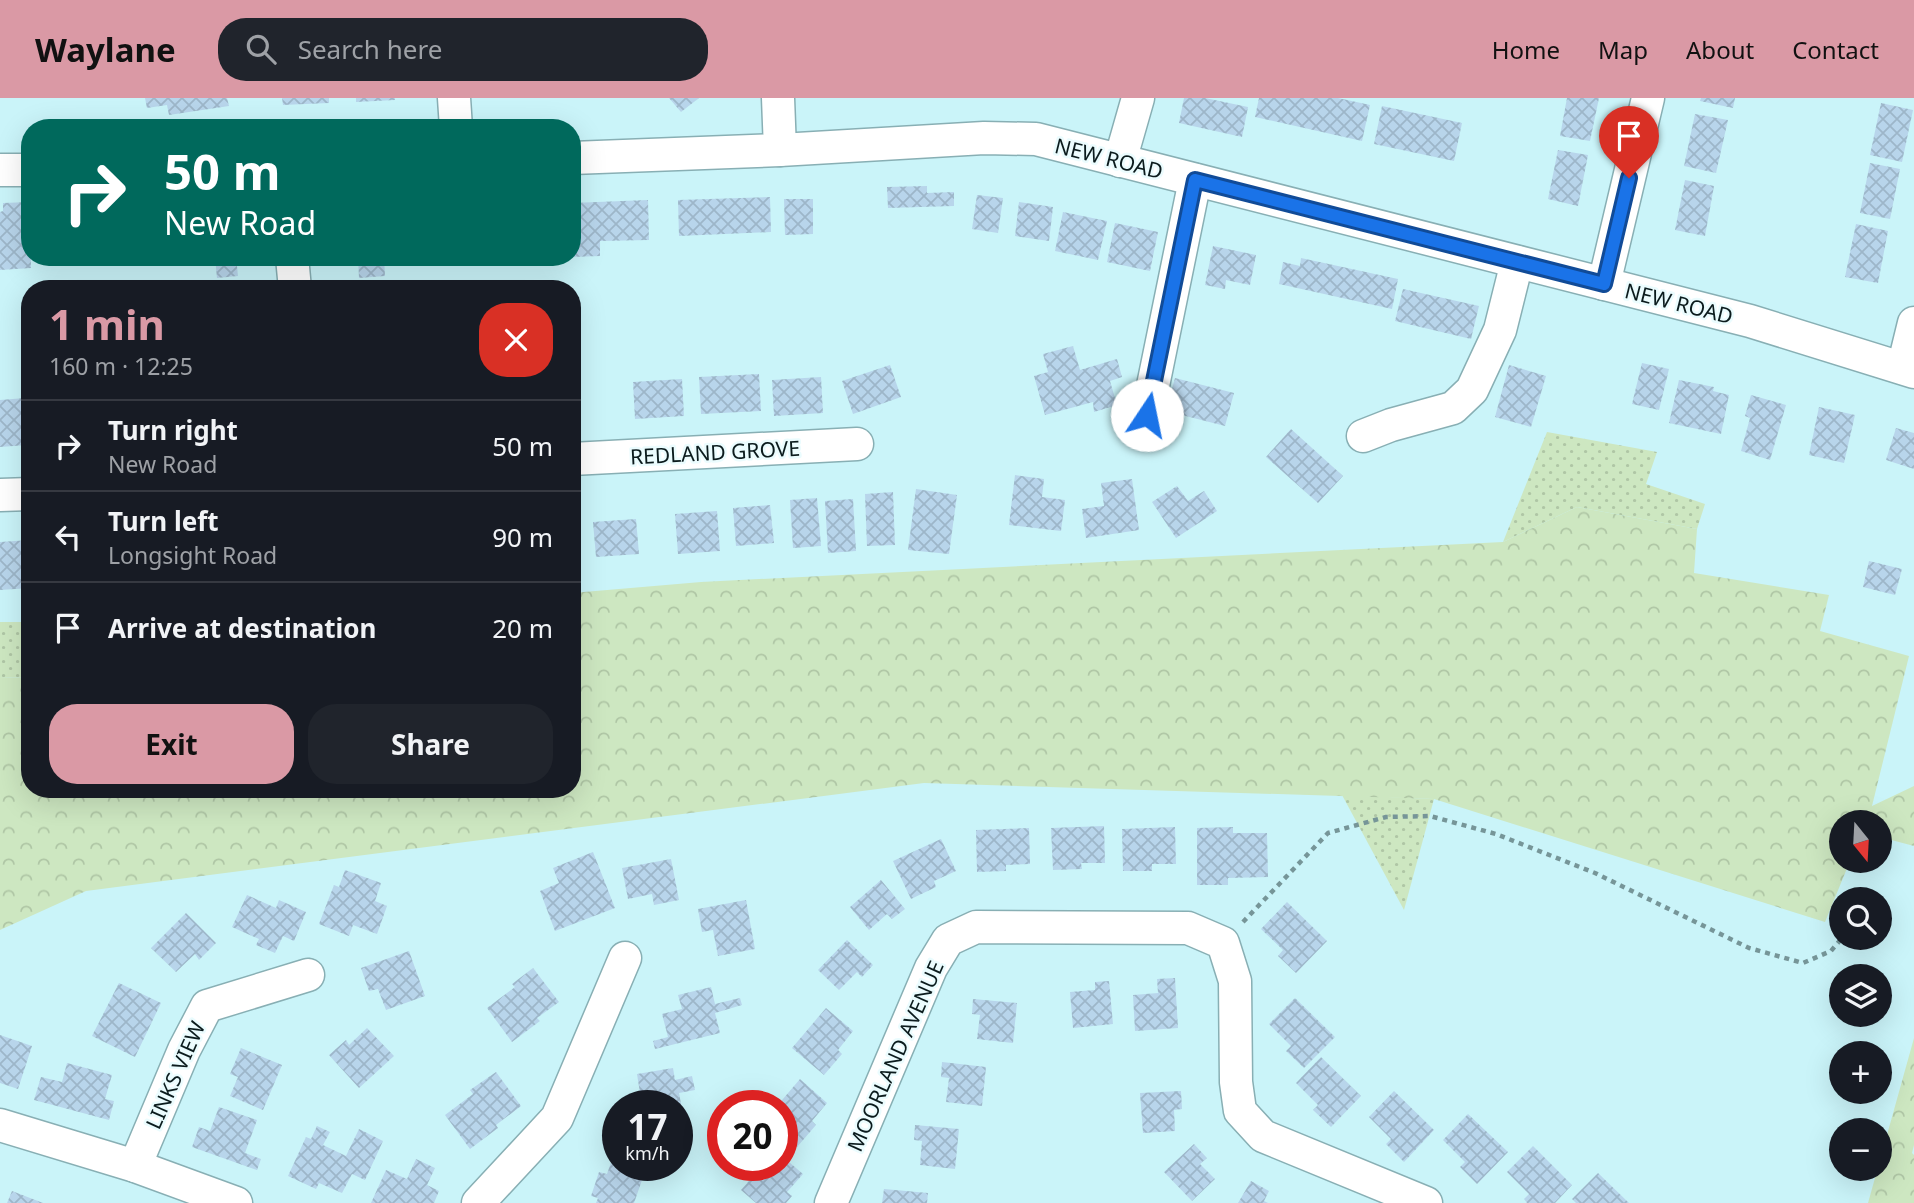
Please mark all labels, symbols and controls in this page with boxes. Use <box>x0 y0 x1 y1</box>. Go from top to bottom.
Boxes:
search box <box>218 18 708 81</box>
text: Waylane <box>35 27 176 72</box>
icon: search <box>242 30 280 68</box>
text: Search here <box>298 31 442 67</box>
text: Home <box>1492 33 1560 66</box>
text: Map <box>1598 33 1648 66</box>
text: About <box>1686 33 1754 66</box>
text: Contact <box>1792 33 1879 66</box>
pin <box>1599 106 1659 178</box>
icon: arrive <box>1610 117 1648 155</box>
street label: NEW ROAD <box>1052 131 1166 185</box>
text: 50 m <box>164 138 281 204</box>
icon: right <box>49 147 140 238</box>
text: New Road <box>164 201 316 244</box>
street label: NEW ROAD <box>1622 276 1736 330</box>
text: 1 min <box>49 295 165 352</box>
button: close <box>479 303 553 377</box>
text: 160 m · 12:25 <box>49 350 193 382</box>
position arrow <box>1110 378 1184 452</box>
text: Turn right <box>108 412 238 448</box>
icon: right <box>49 427 87 465</box>
text: 50 m <box>492 428 553 464</box>
street label: REDLAND GROVE <box>629 434 801 470</box>
text: New Road <box>108 448 217 480</box>
text: Turn left <box>108 503 219 539</box>
icon: left <box>49 518 87 556</box>
text: 90 m <box>492 519 553 555</box>
text: Longsight Road <box>108 539 277 571</box>
icon: arrive <box>49 609 87 647</box>
text: Arrive at destination <box>108 610 377 646</box>
text: 20 m <box>492 610 553 646</box>
button: Exit <box>49 704 294 784</box>
button: Share <box>308 704 553 784</box>
north arrow <box>1829 810 1892 873</box>
map controls <box>1829 810 1892 1181</box>
button: search <box>1829 887 1892 950</box>
street label: MOORLAND AVENUE <box>840 956 950 1156</box>
button: layers <box>1829 964 1892 1027</box>
street label: LINKS VIEW <box>139 1016 211 1133</box>
button: + <box>1829 1041 1892 1104</box>
speed limit sign: 20 <box>707 1090 798 1181</box>
text: 17 <box>627 1103 668 1150</box>
button: − <box>1829 1118 1892 1181</box>
text: km/h <box>625 1141 670 1165</box>

